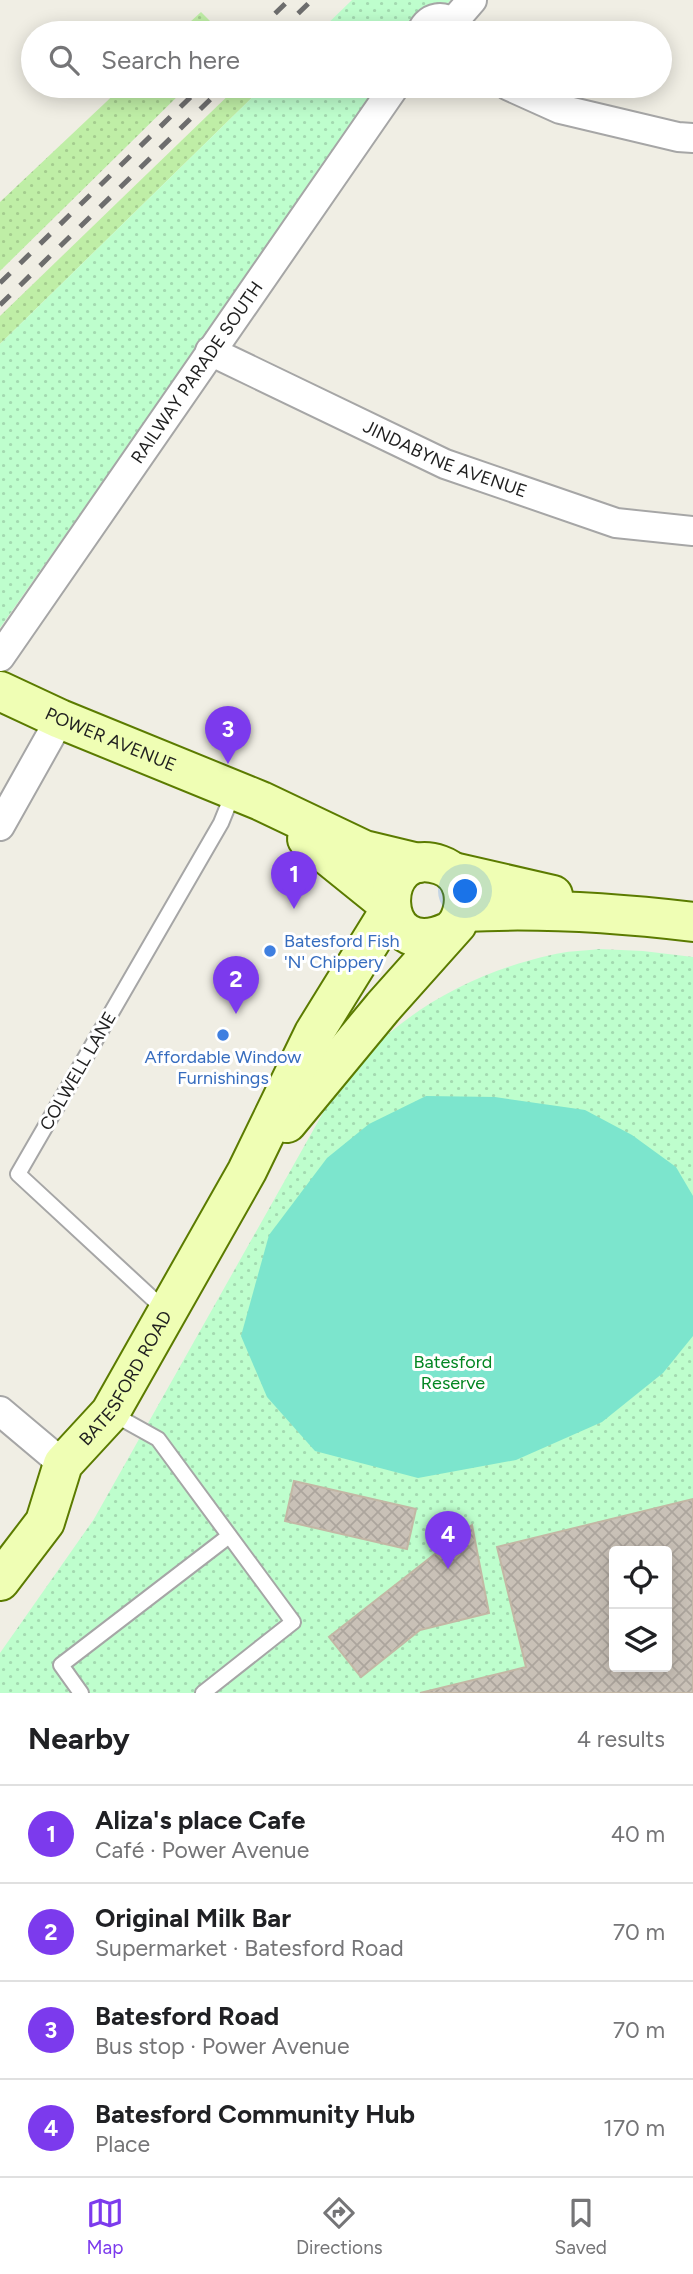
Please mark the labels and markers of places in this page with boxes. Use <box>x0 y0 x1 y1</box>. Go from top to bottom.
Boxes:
pin: 3 <box>205 706 251 764</box>
pin: 1 <box>271 851 317 909</box>
place label: Batesford Fish 'N' Chippery <box>284 930 400 973</box>
marker: Batesford Fish 'N' Chippery <box>262 943 278 959</box>
pin: 2 <box>213 956 259 1014</box>
marker: Affordable Window Furnishings <box>215 1027 231 1043</box>
place label: Affordable Window Furnishings <box>145 1046 301 1089</box>
pin: 4 <box>425 1511 471 1569</box>

